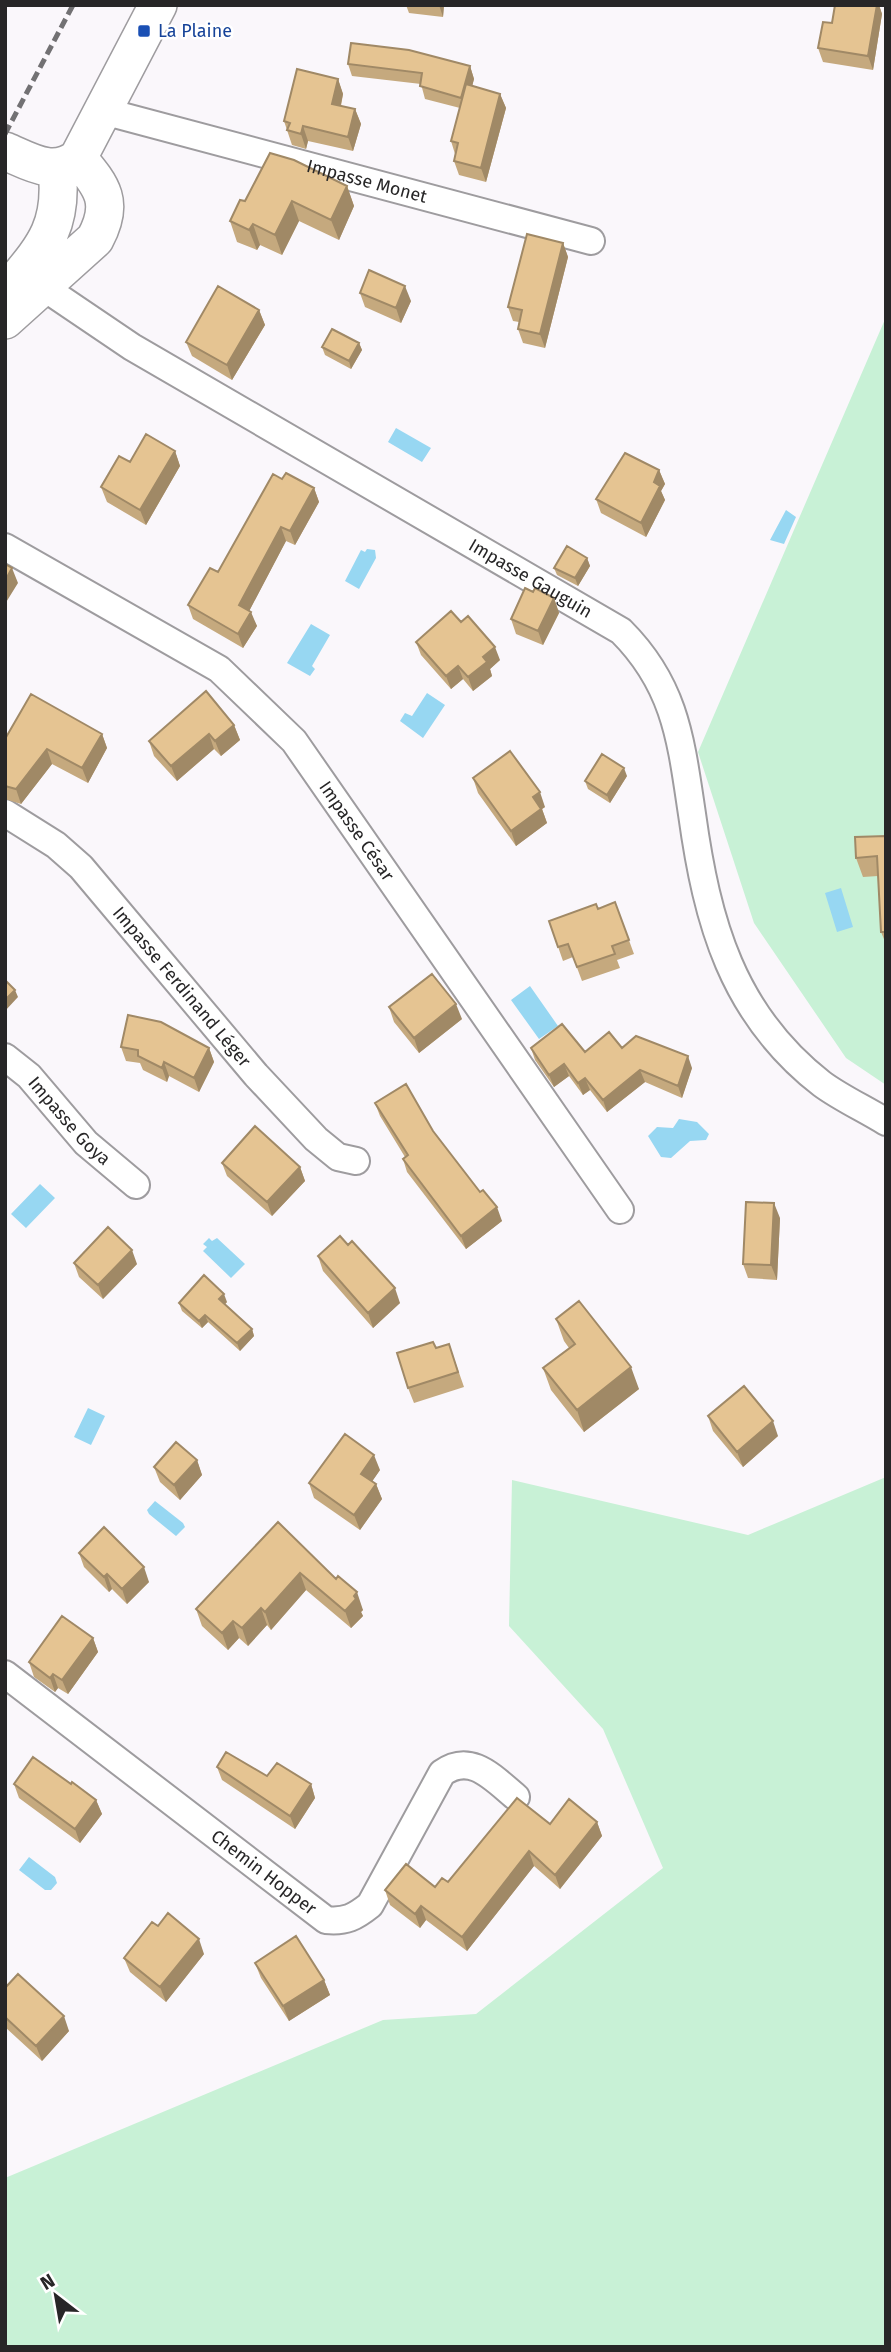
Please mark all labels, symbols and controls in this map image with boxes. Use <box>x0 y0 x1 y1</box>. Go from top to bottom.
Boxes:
place label: La Plaine <box>158 20 232 42</box>
marker: La Plaine <box>136 23 152 39</box>
street label: Impasse Monet <box>304 155 430 208</box>
street label: Impasse Gauguin <box>465 534 596 623</box>
street label: Impasse César <box>314 777 399 885</box>
street label: Impasse Ferdinand Léger <box>108 902 256 1072</box>
street label: Impasse Goya <box>23 1072 115 1170</box>
street label: Chemin Hopper <box>207 1825 321 1920</box>
north arrow <box>21 2261 91 2331</box>
text: N <box>36 2269 59 2295</box>

